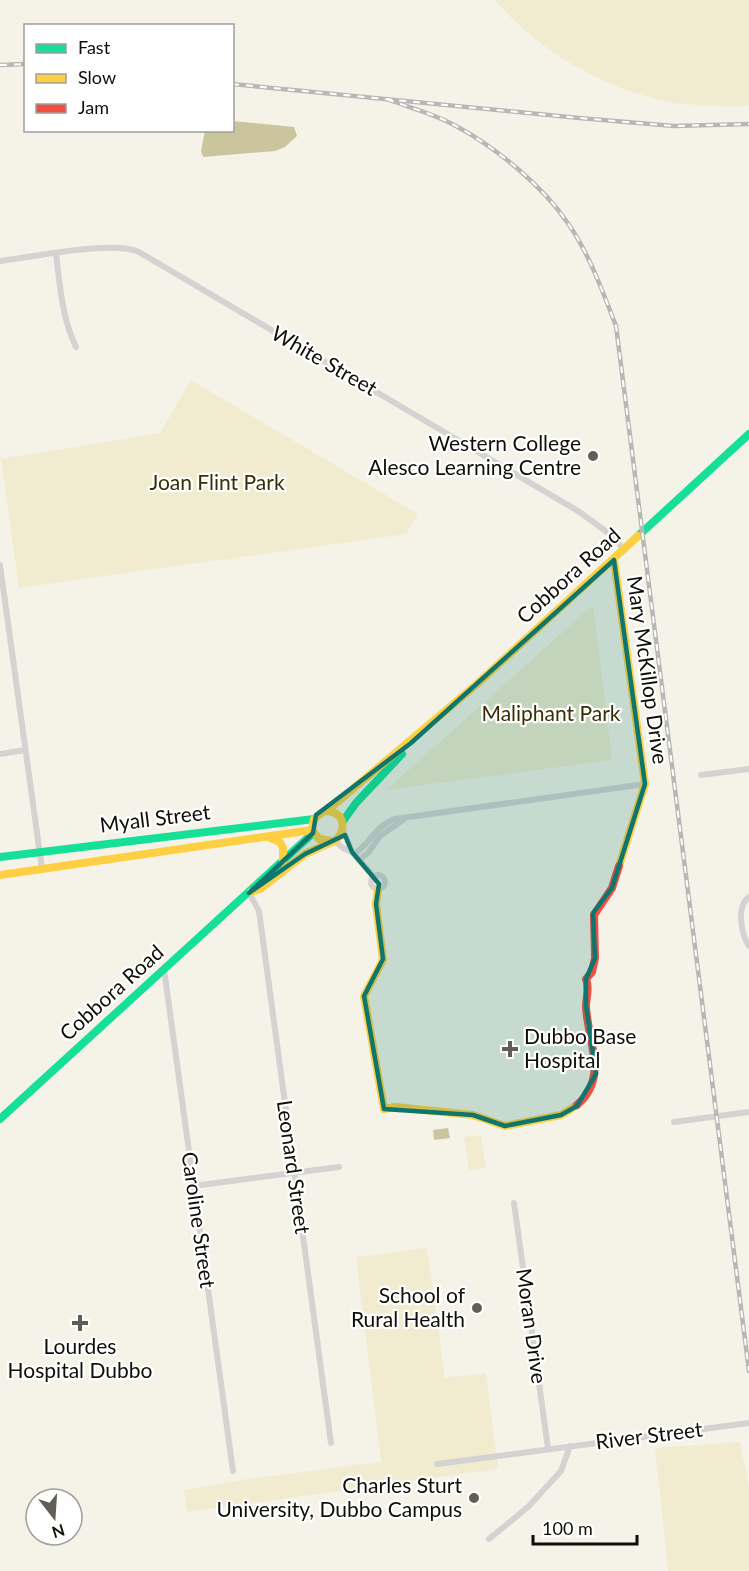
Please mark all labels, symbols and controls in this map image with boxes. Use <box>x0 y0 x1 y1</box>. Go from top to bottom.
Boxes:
legend <box>24 24 234 132</box>
text: Fast <box>78 36 111 58</box>
text: Slow <box>78 66 116 88</box>
text: Jam <box>78 96 109 118</box>
street label: White Street <box>268 319 382 400</box>
place label: Western College Alesco Learning Centre <box>368 430 581 479</box>
marker: Western College Alesco Learning Centre <box>586 449 600 463</box>
park label: Joan Flint Park <box>149 469 285 494</box>
street label: Cobbora Road <box>511 522 625 628</box>
street label: Mary McKillop Drive <box>623 574 674 766</box>
park label: Maliphant Park <box>481 700 621 725</box>
street label: Myall Street <box>98 798 212 837</box>
street label: Cobbora Road <box>54 939 168 1045</box>
place label: Dubbo Base Hospital <box>524 1023 636 1072</box>
marker: Dubbo Base Hospital <box>501 1040 519 1058</box>
street label: Leonard Street <box>273 1098 316 1236</box>
street label: Caroline Street <box>178 1150 221 1290</box>
street label: Moran Drive <box>512 1267 553 1385</box>
place label: School of Rural Health <box>351 1282 466 1331</box>
marker: School of Rural Health <box>470 1301 484 1315</box>
marker: Lourdes Hospital Dubbo <box>71 1314 89 1332</box>
place label: Lourdes Hospital Dubbo <box>8 1333 152 1382</box>
street label: River Street <box>594 1415 704 1453</box>
place label: Charles Sturt University, Dubbo Campus <box>216 1472 462 1521</box>
north arrow <box>24 1487 84 1547</box>
marker: Charles Sturt University, Dubbo Campus <box>467 1491 481 1505</box>
scale bar <box>533 1508 636 1546</box>
text: 100 m <box>542 1517 593 1539</box>
text: N <box>50 1521 67 1543</box>

